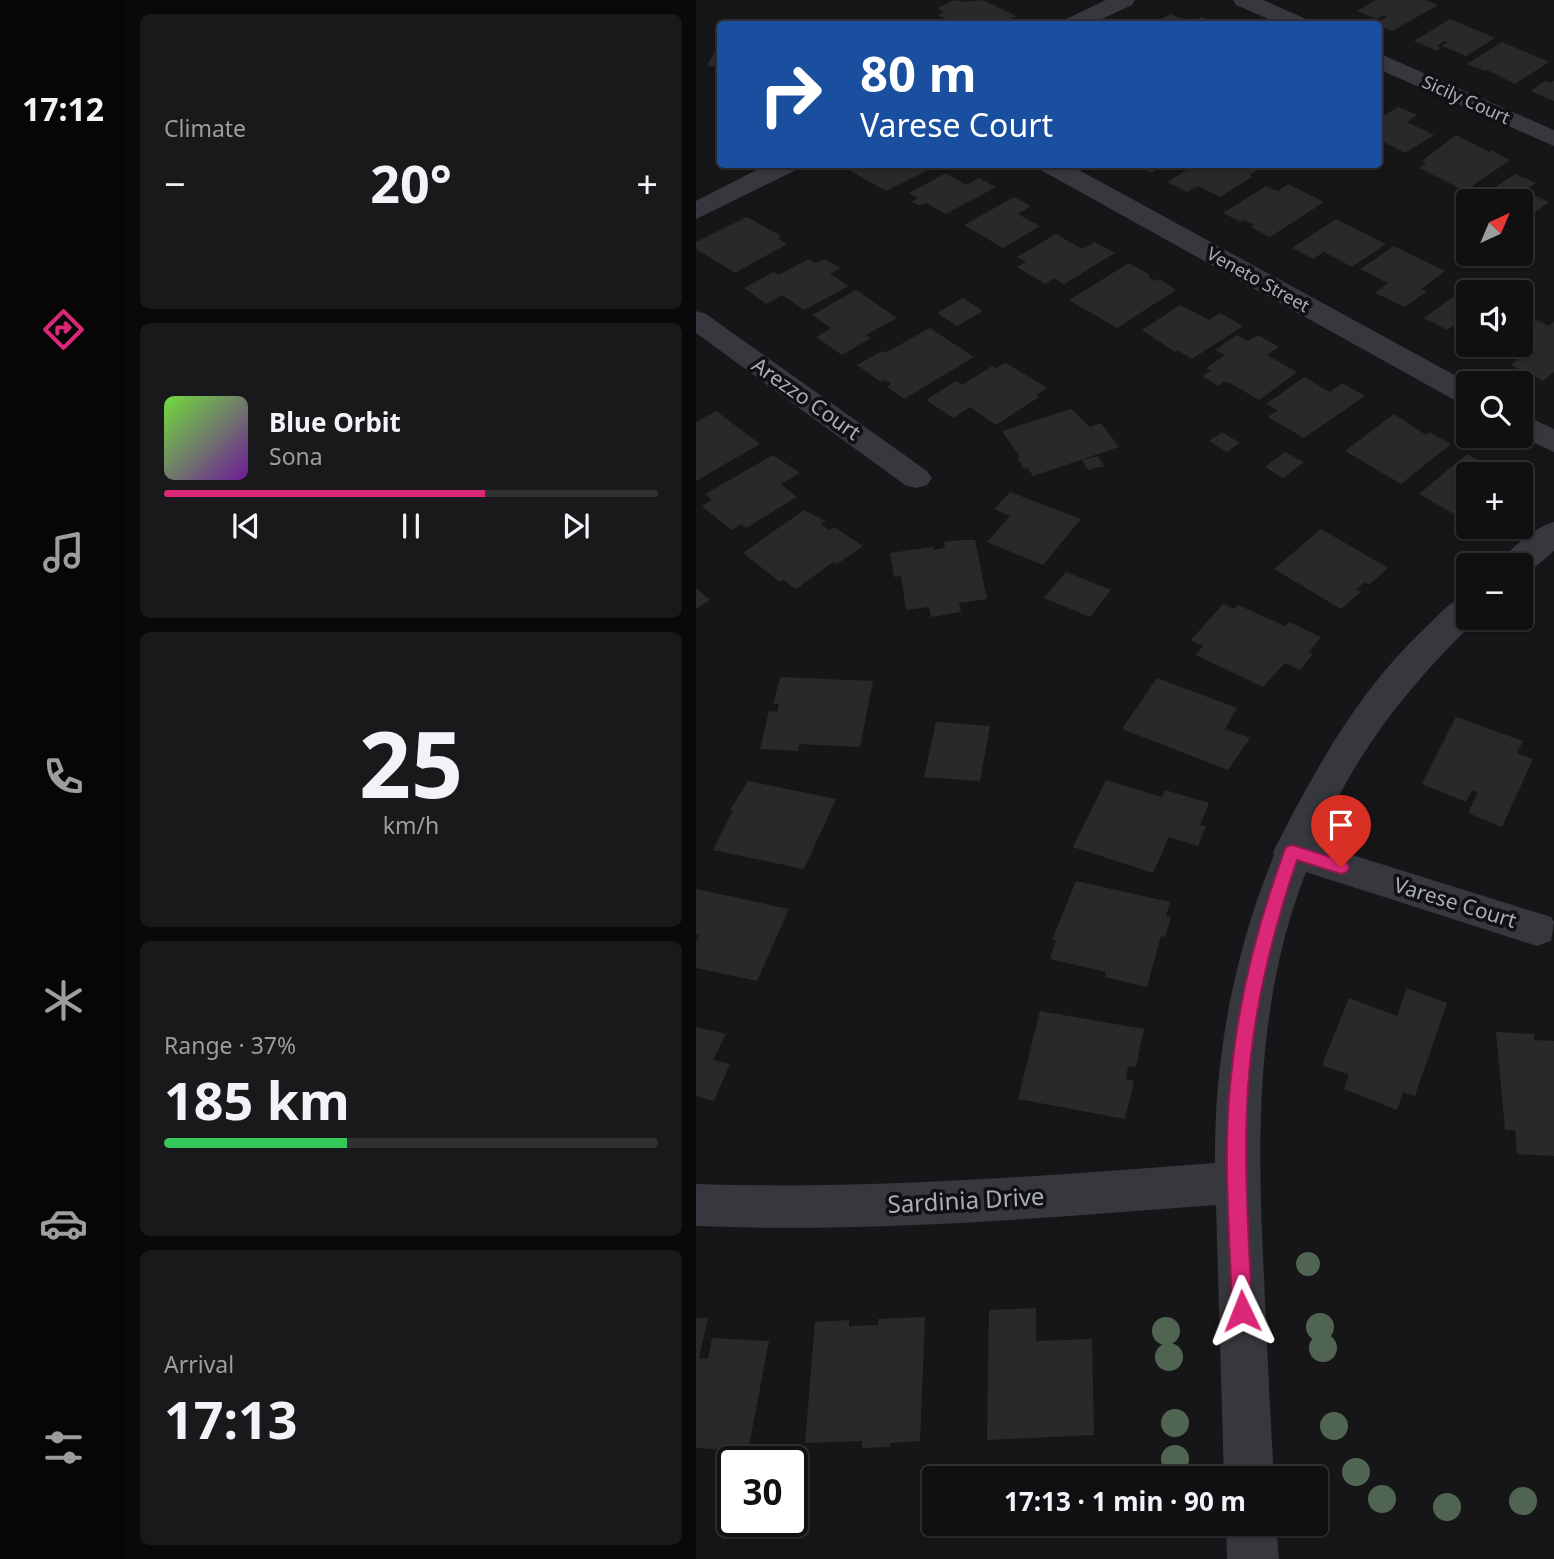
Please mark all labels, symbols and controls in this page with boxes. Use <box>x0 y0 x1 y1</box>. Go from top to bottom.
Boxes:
text: 80 m <box>860 40 977 106</box>
icon: right <box>745 49 836 140</box>
street label: Sicily Court <box>1419 69 1515 129</box>
text: 17:12 <box>22 87 104 130</box>
text: Varese Court <box>860 103 1053 146</box>
text: Climate <box>164 112 246 144</box>
text: 20° <box>370 147 452 218</box>
text: − <box>164 157 186 209</box>
text: + <box>636 157 658 209</box>
north arrow <box>1456 189 1532 266</box>
map controls <box>1456 189 1533 630</box>
street label: Veneto Street <box>1203 241 1315 318</box>
button: sound <box>1456 280 1533 357</box>
icon: directions <box>39 305 88 354</box>
street label: Arezzo Court <box>747 350 867 446</box>
button: search <box>1456 371 1533 448</box>
text: Blue Orbit <box>269 404 401 440</box>
text: Sona <box>269 440 323 472</box>
button: + <box>1456 462 1533 539</box>
icon: previous <box>227 507 265 545</box>
icon: pause <box>392 507 430 545</box>
icon: next <box>557 507 595 545</box>
icon: music <box>39 528 88 577</box>
button: − <box>1456 553 1533 630</box>
text: 25 <box>359 701 463 825</box>
icon: phone <box>39 752 88 801</box>
pin <box>1311 795 1371 867</box>
icon: arrive <box>1322 806 1360 844</box>
text: km/h <box>383 809 439 841</box>
street label: Varese Court <box>1391 870 1520 934</box>
icon: climate <box>39 976 88 1025</box>
text: Range · 37% <box>164 1029 296 1061</box>
text: 185 km <box>164 1064 350 1135</box>
street label: Sardinia Drive <box>887 1179 1045 1220</box>
icon: car <box>39 1199 88 1248</box>
position arrow <box>1205 1274 1279 1348</box>
text: Arrival <box>164 1348 234 1380</box>
text: 17:13 <box>164 1383 298 1454</box>
icon: filters <box>39 1423 88 1472</box>
speed limit sign: 30 <box>717 1446 808 1537</box>
text: 17:13 · 1 min · 90 m <box>1004 1483 1246 1519</box>

